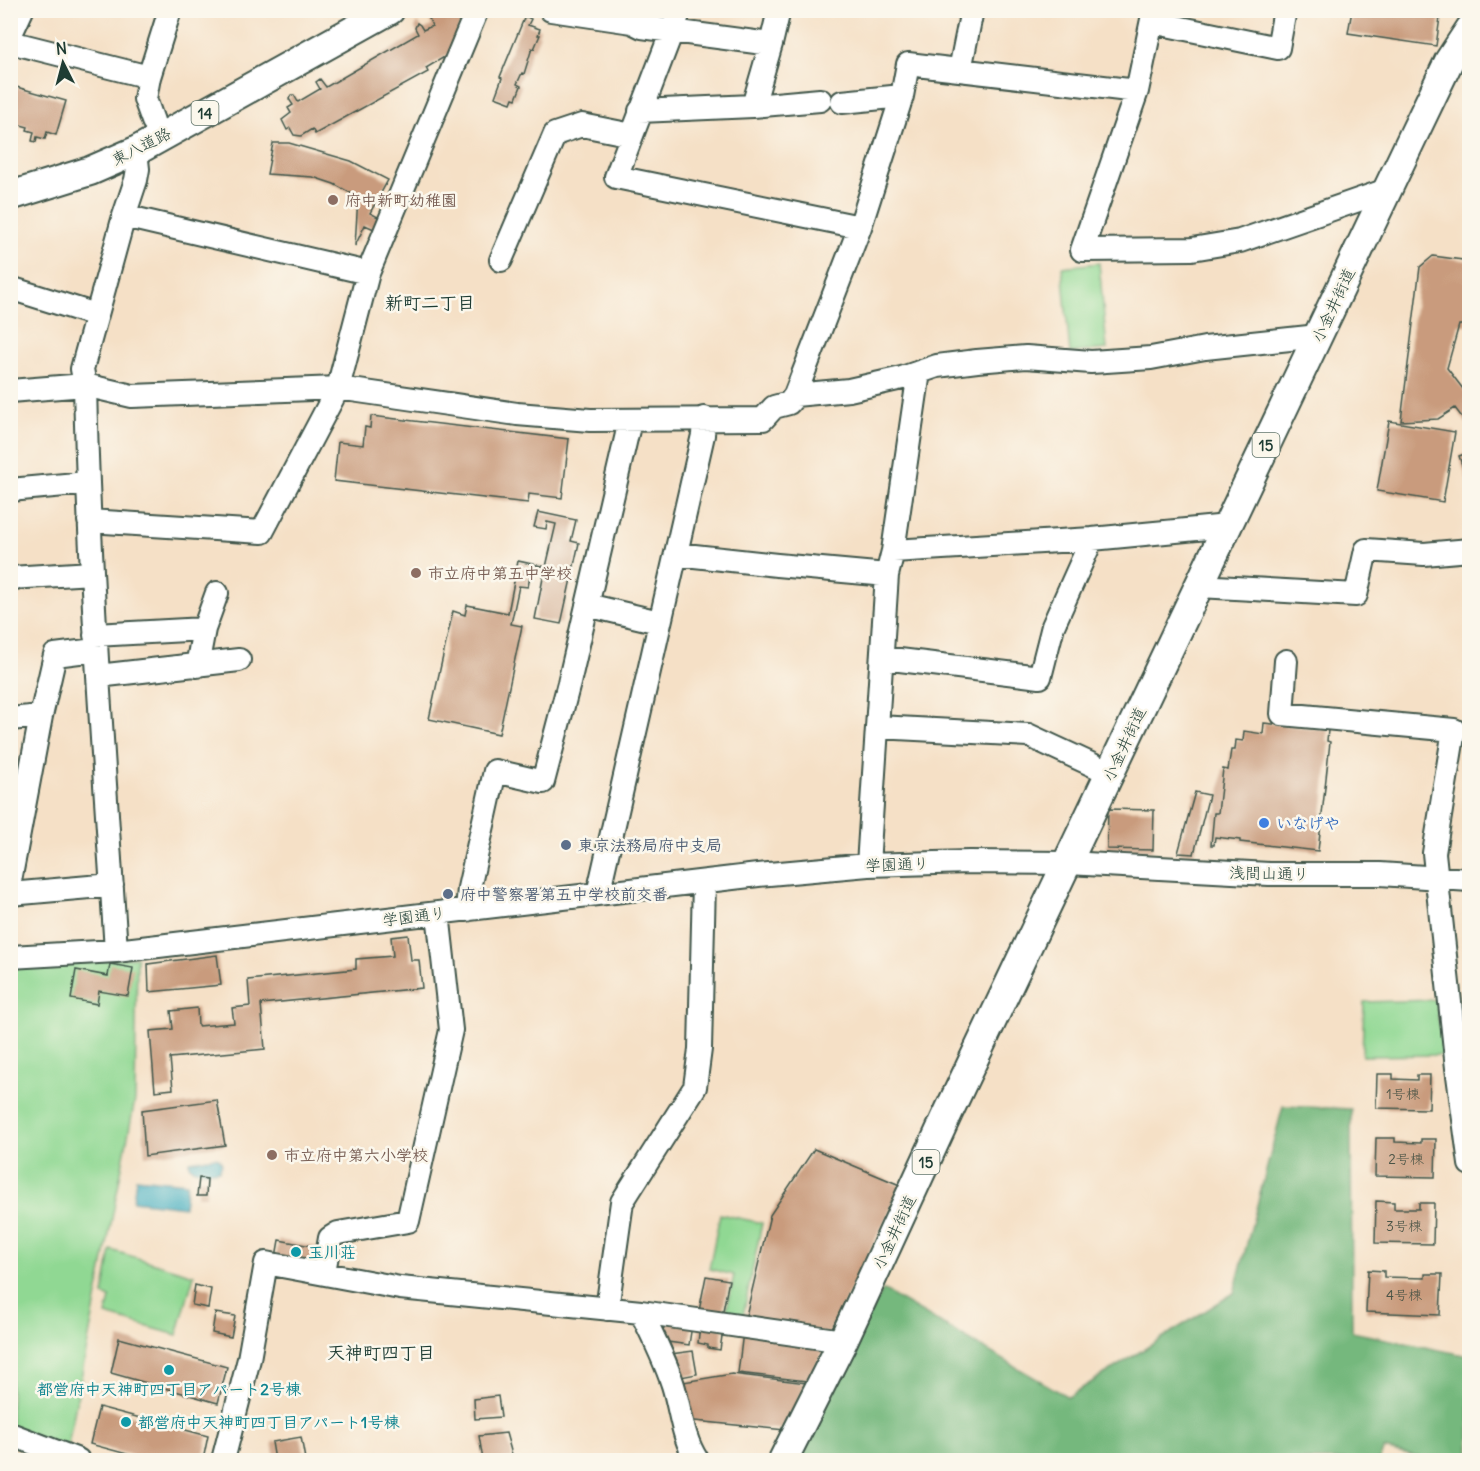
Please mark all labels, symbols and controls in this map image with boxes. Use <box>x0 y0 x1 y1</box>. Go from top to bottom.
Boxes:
north arrow <box>33 33 93 93</box>
text: N <box>55 38 68 59</box>
road number: 14 <box>192 101 218 125</box>
street label: 東八道路 <box>108 123 174 169</box>
place label: 府中新町幼稚園 <box>345 190 457 210</box>
marker: 府中新町幼稚園 <box>326 193 340 207</box>
street label: 小金井街道 <box>1307 265 1359 345</box>
district label: 新町二丁目 <box>385 291 475 314</box>
road number: 15 <box>1252 433 1280 457</box>
place label: 市立府中第五中学校 <box>428 563 572 583</box>
marker: 市立府中第五中学校 <box>409 566 423 580</box>
street label: 小金井街道 <box>1098 704 1150 784</box>
place label: いなげや <box>1276 813 1340 833</box>
marker: いなげや <box>1257 816 1271 830</box>
place label: 東京法務局府中支局 <box>578 835 722 855</box>
marker: 東京法務局府中支局 <box>559 838 573 852</box>
street label: 学園通り <box>865 853 929 875</box>
street label: 浅間山通り <box>1229 862 1309 884</box>
place label: 府中警察署第五中学校前交番 <box>460 884 668 904</box>
marker: 府中警察署第五中学校前交番 <box>441 887 455 901</box>
street label: 学園通り <box>381 902 447 930</box>
house number: 1号棟 <box>1386 1085 1421 1103</box>
place label: 市立府中第六小学校 <box>284 1145 428 1165</box>
marker: 市立府中第六小学校 <box>265 1148 279 1162</box>
road number: 15 <box>912 1150 940 1174</box>
house number: 2号棟 <box>1388 1150 1425 1168</box>
street label: 小金井街道 <box>868 1192 920 1272</box>
house number: 3号棟 <box>1386 1217 1423 1235</box>
place label: 玉川荘 <box>308 1242 356 1262</box>
marker: 玉川荘 <box>289 1245 303 1259</box>
house number: 4号棟 <box>1386 1286 1423 1304</box>
district label: 天神町四丁目 <box>327 1341 435 1364</box>
marker: 都営府中天神町四丁目アパート2号棟 <box>162 1363 176 1377</box>
place label: 都営府中天神町四丁目アパート2号棟 <box>37 1379 302 1399</box>
place label: 都営府中天神町四丁目アパート1号棟 <box>138 1412 400 1432</box>
marker: 都営府中天神町四丁目アパート1号棟 <box>119 1415 133 1429</box>

